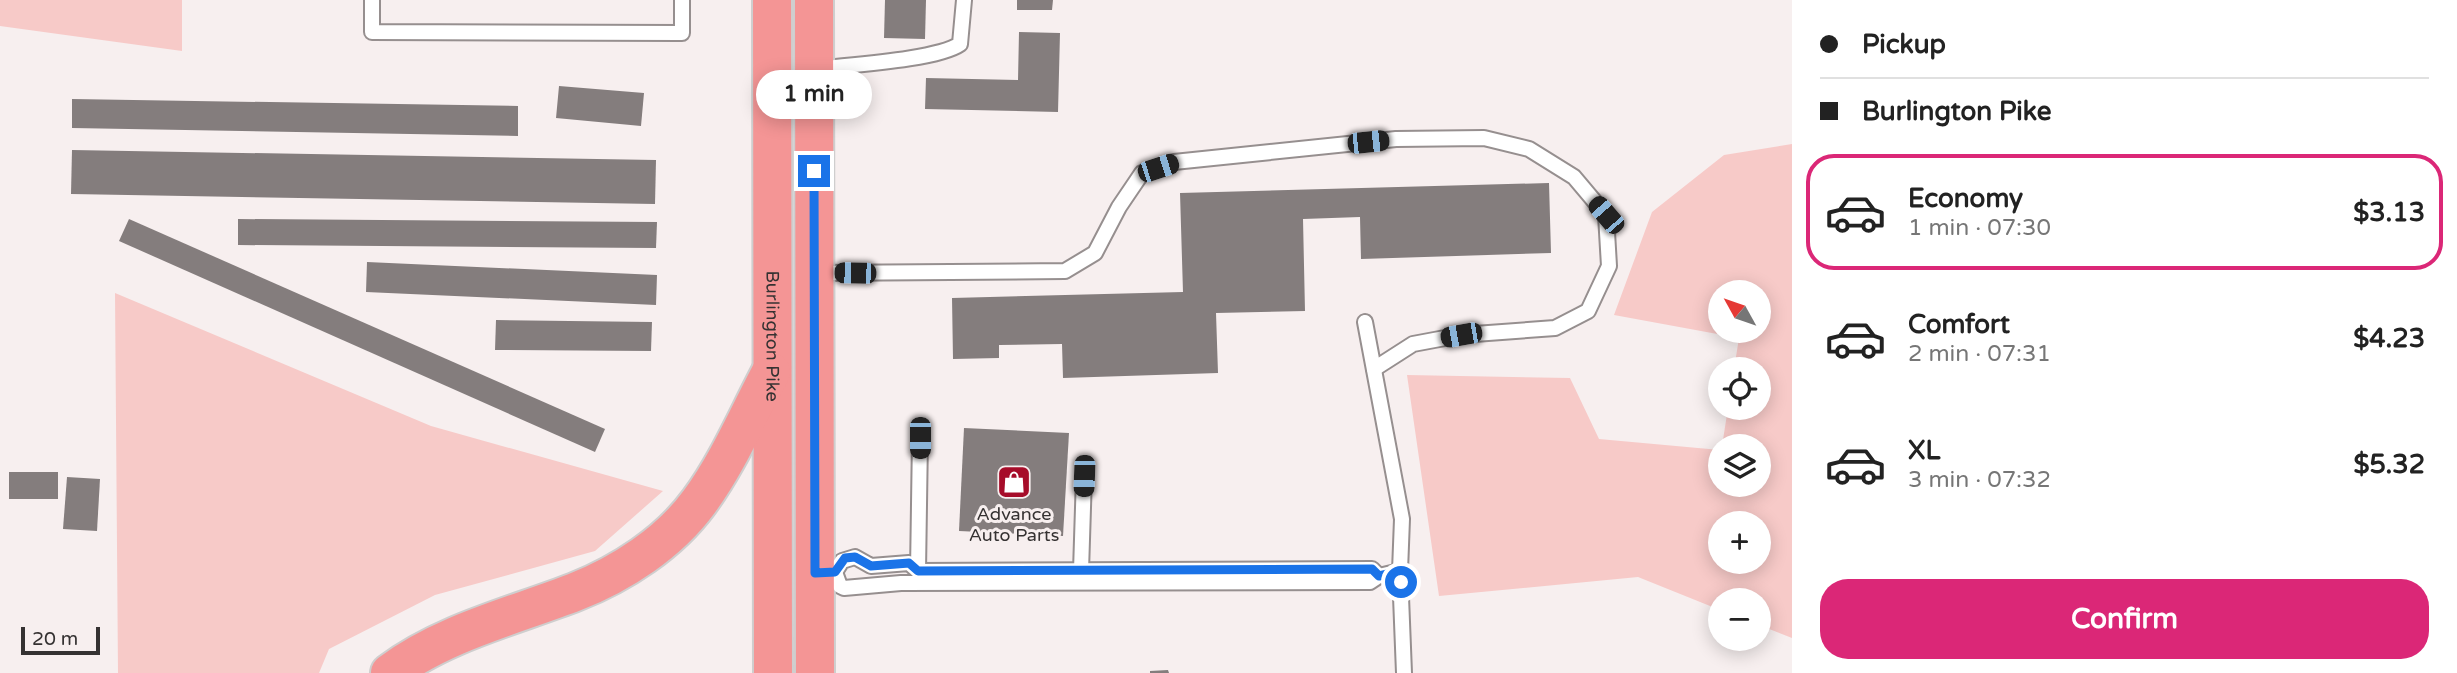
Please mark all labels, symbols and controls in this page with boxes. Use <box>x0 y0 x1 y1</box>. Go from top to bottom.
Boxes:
text: Pickup <box>1862 29 1946 60</box>
callout: 1 min <box>756 69 872 118</box>
text: 1 min <box>783 80 845 108</box>
text: Burlington Pike <box>1862 96 2051 127</box>
car <box>1347 129 1390 155</box>
car <box>1135 152 1182 184</box>
route end <box>798 155 830 187</box>
icon: car <box>1824 181 1887 244</box>
text: Economy <box>1908 183 2023 214</box>
car <box>1585 192 1628 238</box>
text: $3.13 <box>2353 197 2425 228</box>
text: 1 min · 07:30 <box>1908 214 2051 242</box>
car <box>834 262 877 284</box>
street label: Burlington Pike <box>761 270 784 402</box>
north arrow <box>1708 280 1771 343</box>
map controls <box>1708 280 1771 651</box>
icon: car <box>1824 307 1887 370</box>
text: Comfort <box>1908 309 2010 340</box>
car <box>1439 321 1484 349</box>
text: $4.23 <box>2353 323 2425 354</box>
text: 2 min · 07:31 <box>1908 340 2051 368</box>
button: locate <box>1708 357 1771 420</box>
car <box>910 417 931 459</box>
icon: car <box>1824 433 1887 496</box>
button: layers <box>1708 434 1771 497</box>
text: XL <box>1908 435 1940 466</box>
text: $5.32 <box>2353 449 2425 480</box>
car <box>1073 455 1096 497</box>
shop icon: Advance Auto Parts <box>995 463 1033 501</box>
text: 3 min · 07:32 <box>1908 466 2051 494</box>
place label: Advance Auto Parts <box>969 503 1059 546</box>
button: + <box>1708 511 1771 574</box>
route start <box>1385 566 1417 598</box>
button: Confirm <box>1820 579 2429 659</box>
button: − <box>1708 588 1771 651</box>
scale bar <box>21 624 100 656</box>
text: 20 m <box>32 628 78 650</box>

